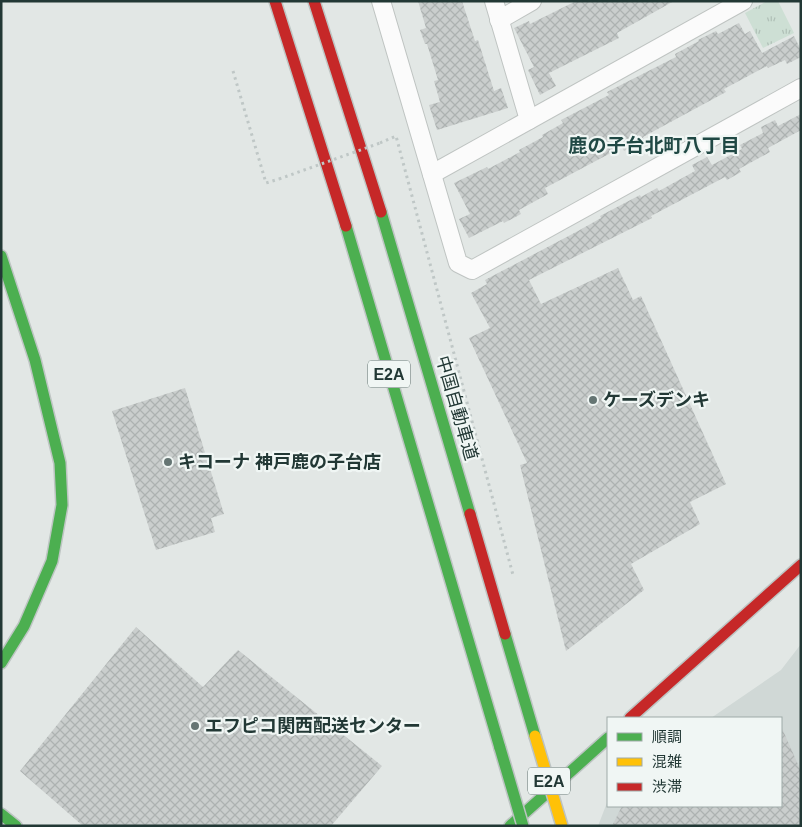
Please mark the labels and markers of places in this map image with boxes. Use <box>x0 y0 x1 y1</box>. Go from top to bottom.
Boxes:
place label: ケーズデンキ <box>603 390 710 410</box>
marker: ケーズデンキ <box>587 394 599 406</box>
place label: キコーナ 神戸鹿の子台店 <box>178 452 381 472</box>
marker: キコーナ 神戸鹿の子台店 <box>162 456 174 468</box>
place label: エフピコ関西配送センター <box>205 716 421 736</box>
marker: エフピコ関西配送センター <box>189 720 201 732</box>

